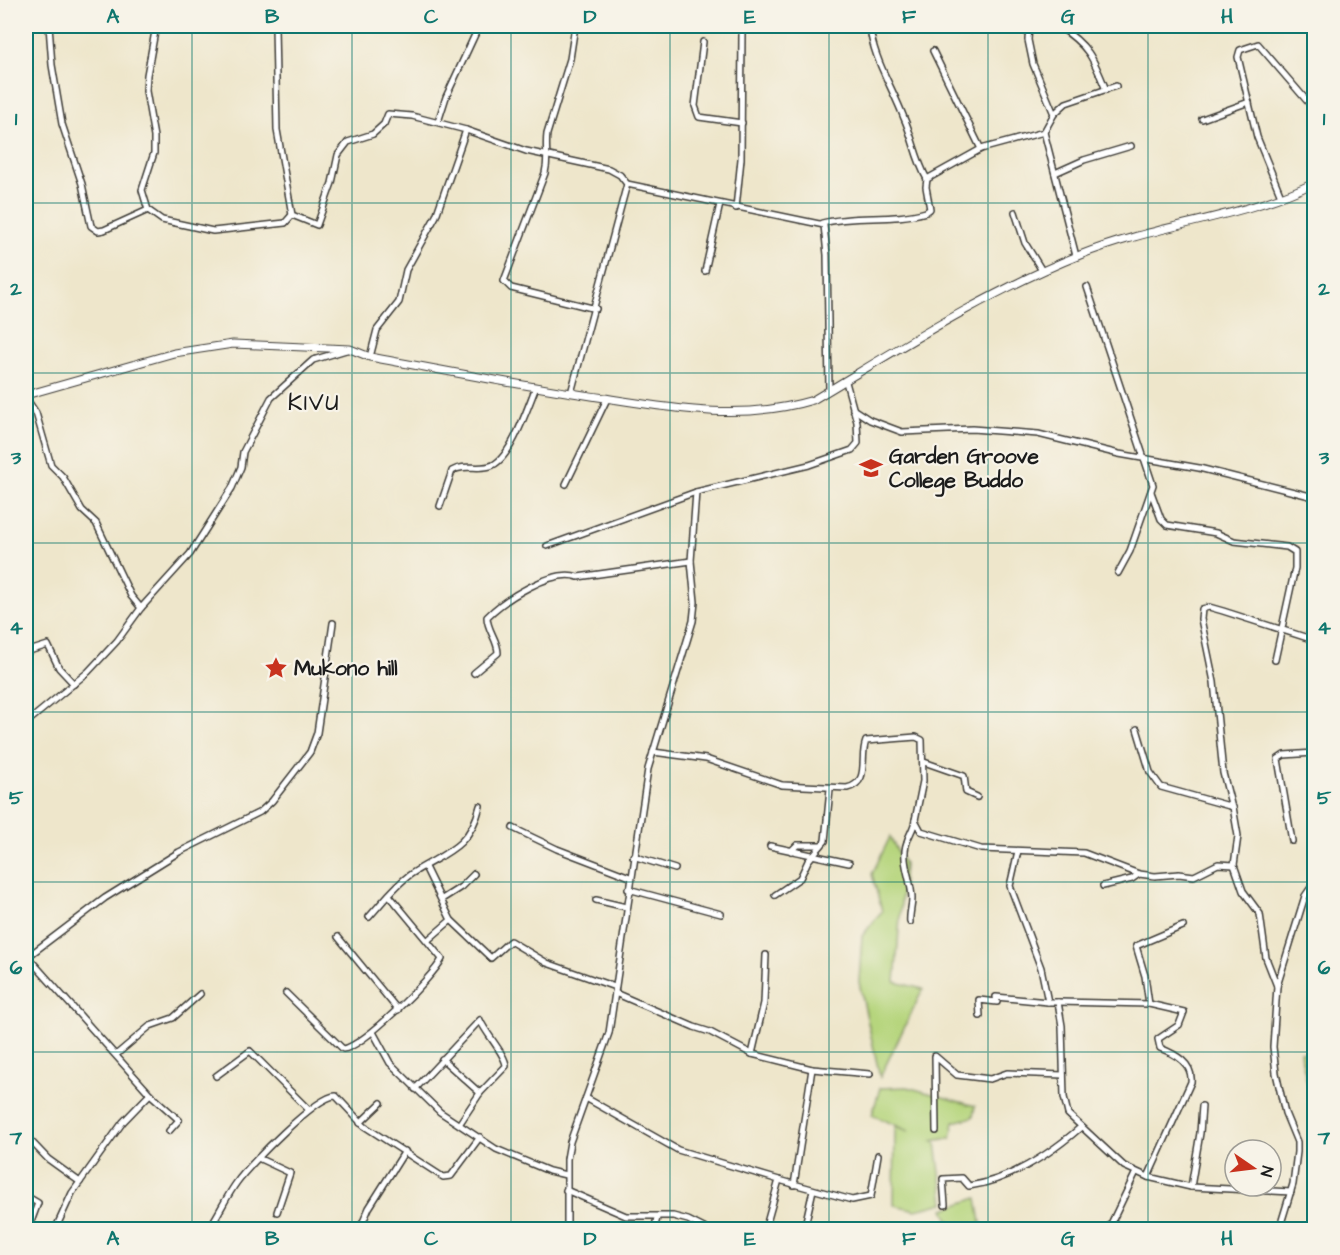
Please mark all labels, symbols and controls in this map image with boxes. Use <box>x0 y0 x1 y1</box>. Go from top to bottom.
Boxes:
text: A <box>107 3 120 31</box>
text: B <box>265 3 280 31</box>
text: C <box>424 3 439 31</box>
text: D <box>584 3 597 31</box>
text: E <box>744 3 756 31</box>
text: F <box>902 3 917 31</box>
text: G <box>1061 3 1075 31</box>
text: H <box>1221 3 1233 31</box>
text: 1 <box>15 105 18 133</box>
text: 1 <box>1323 105 1326 133</box>
text: 2 <box>9 275 22 303</box>
text: 2 <box>1317 275 1330 303</box>
district label: KIVU <box>288 386 340 420</box>
place label: Garden Groove College Buddo <box>889 442 1039 497</box>
text: 3 <box>10 444 22 472</box>
text: 3 <box>1318 444 1330 472</box>
school or university icon: Garden Groove College Buddo <box>858 455 884 481</box>
text: 4 <box>9 614 23 642</box>
text: 4 <box>1317 614 1331 642</box>
place label: Mukono hill <box>294 654 398 683</box>
place icon: Mukono hill <box>263 655 289 681</box>
text: 5 <box>9 784 24 812</box>
text: 5 <box>1317 784 1332 812</box>
text: 6 <box>10 954 23 982</box>
text: 6 <box>1318 954 1331 982</box>
text: 7 <box>9 1124 23 1152</box>
text: 7 <box>1317 1124 1331 1152</box>
north arrow <box>1223 1138 1283 1198</box>
text: N <box>1255 1164 1278 1179</box>
text: A <box>107 1225 120 1253</box>
text: B <box>265 1225 280 1253</box>
text: C <box>424 1225 439 1253</box>
text: D <box>584 1225 597 1253</box>
text: E <box>744 1225 756 1253</box>
text: F <box>902 1225 917 1253</box>
text: G <box>1061 1225 1075 1253</box>
text: H <box>1221 1225 1233 1253</box>

